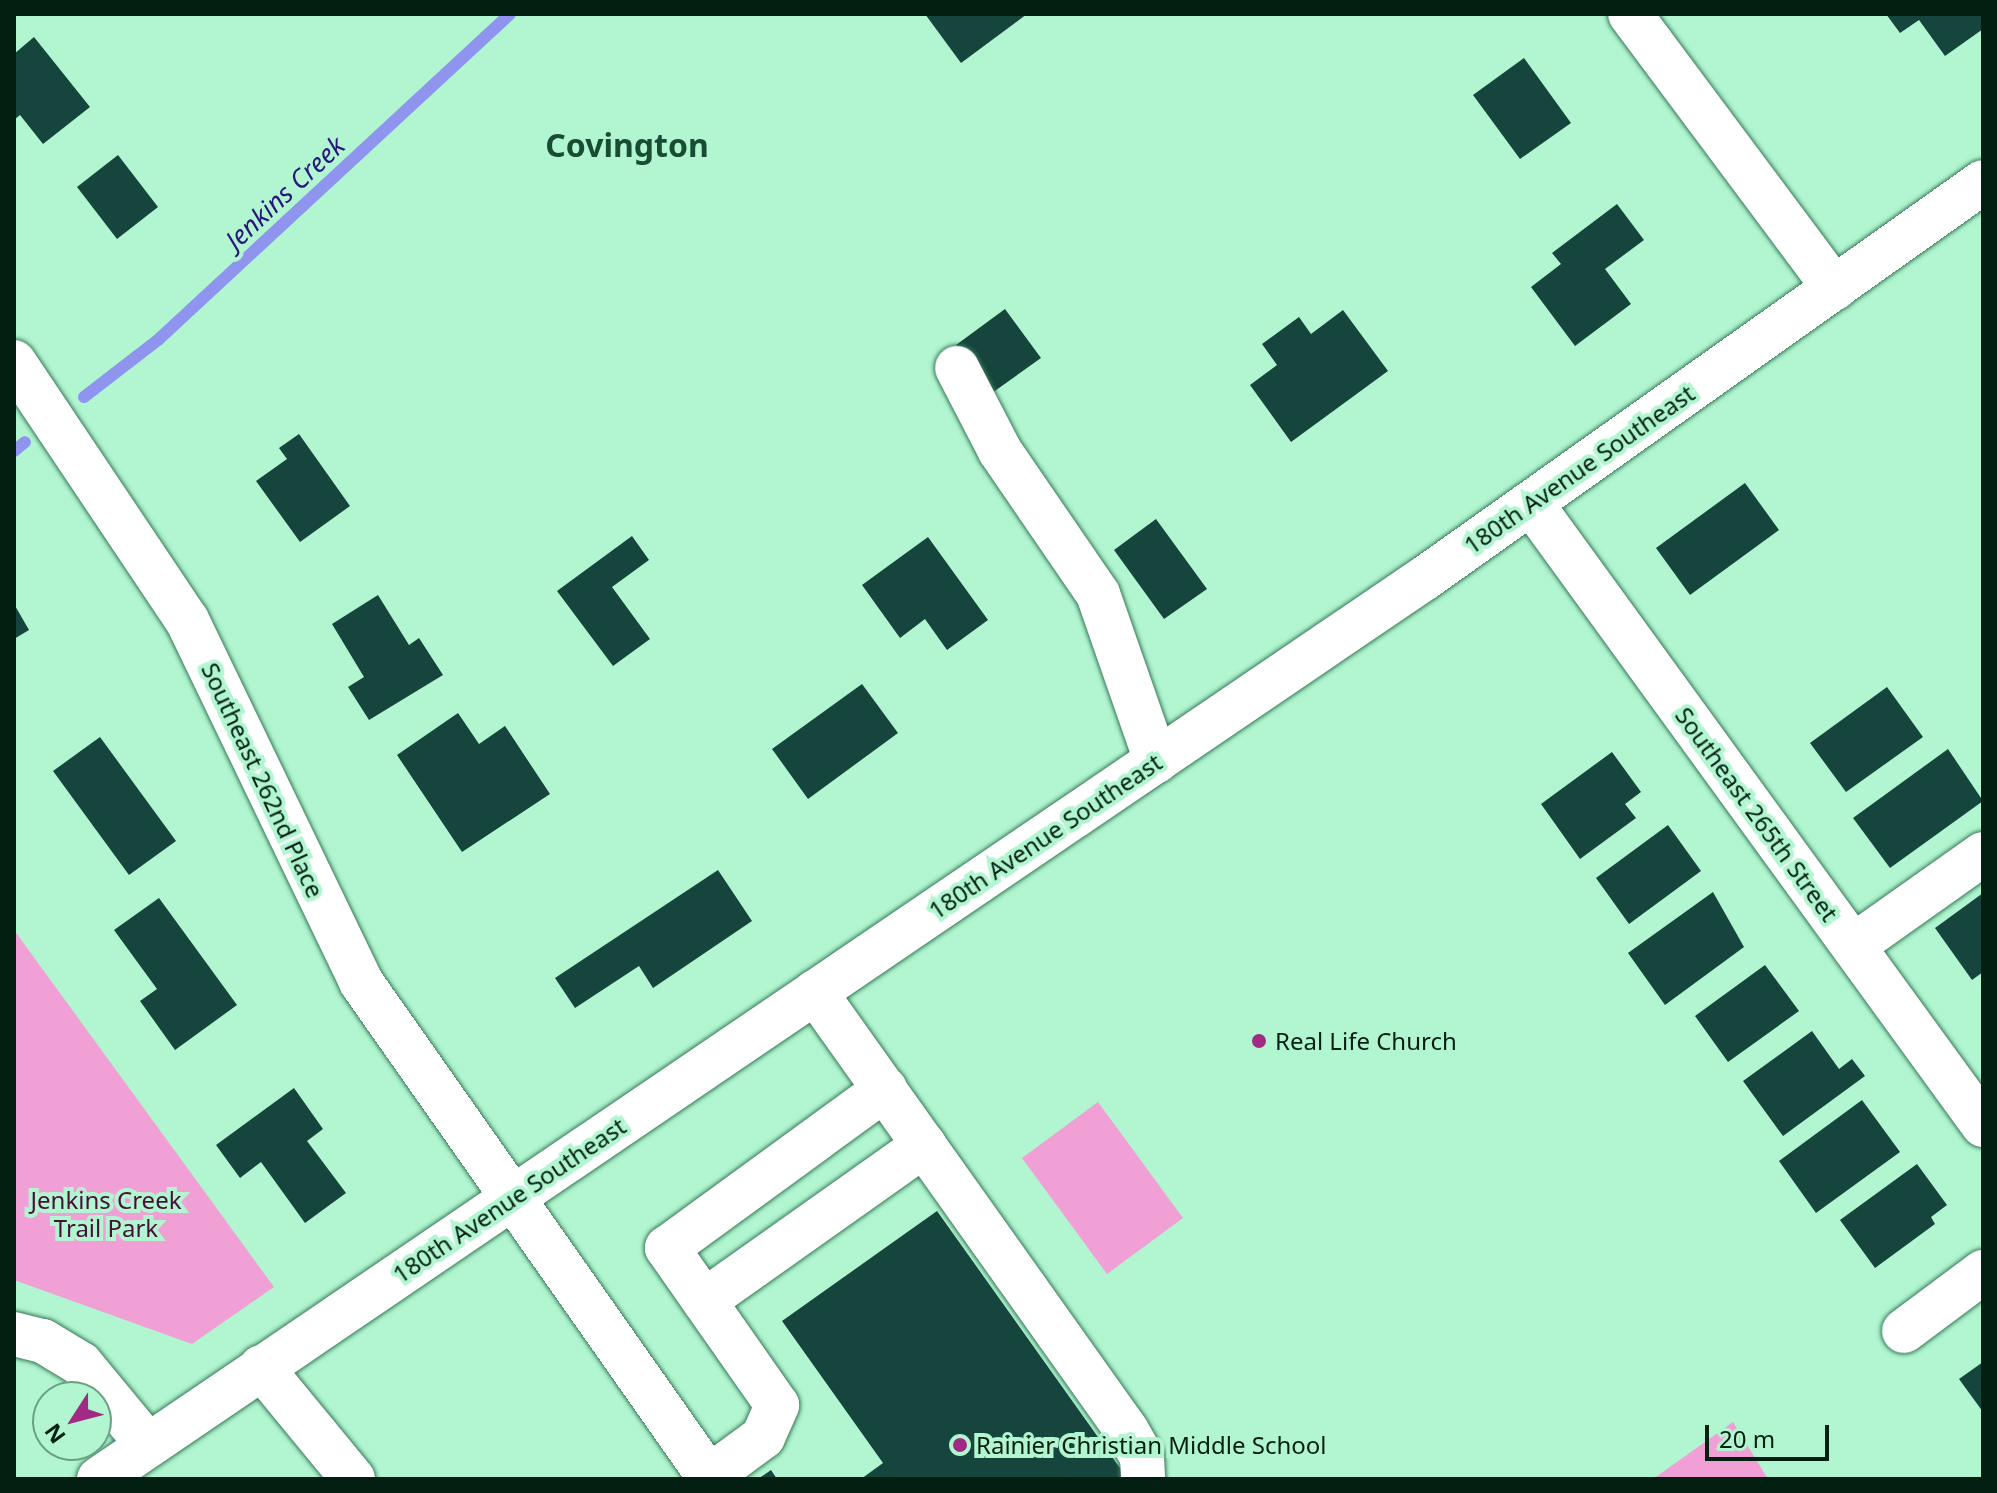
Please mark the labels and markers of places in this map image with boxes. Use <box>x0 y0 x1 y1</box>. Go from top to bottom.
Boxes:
place label: Real Life Church <box>1275 1027 1457 1055</box>
marker: Real Life Church <box>1250 1032 1268 1050</box>
place label: Rainier Christian Middle School <box>976 1431 1326 1459</box>
marker: Rainier Christian Middle School <box>951 1436 969 1454</box>

